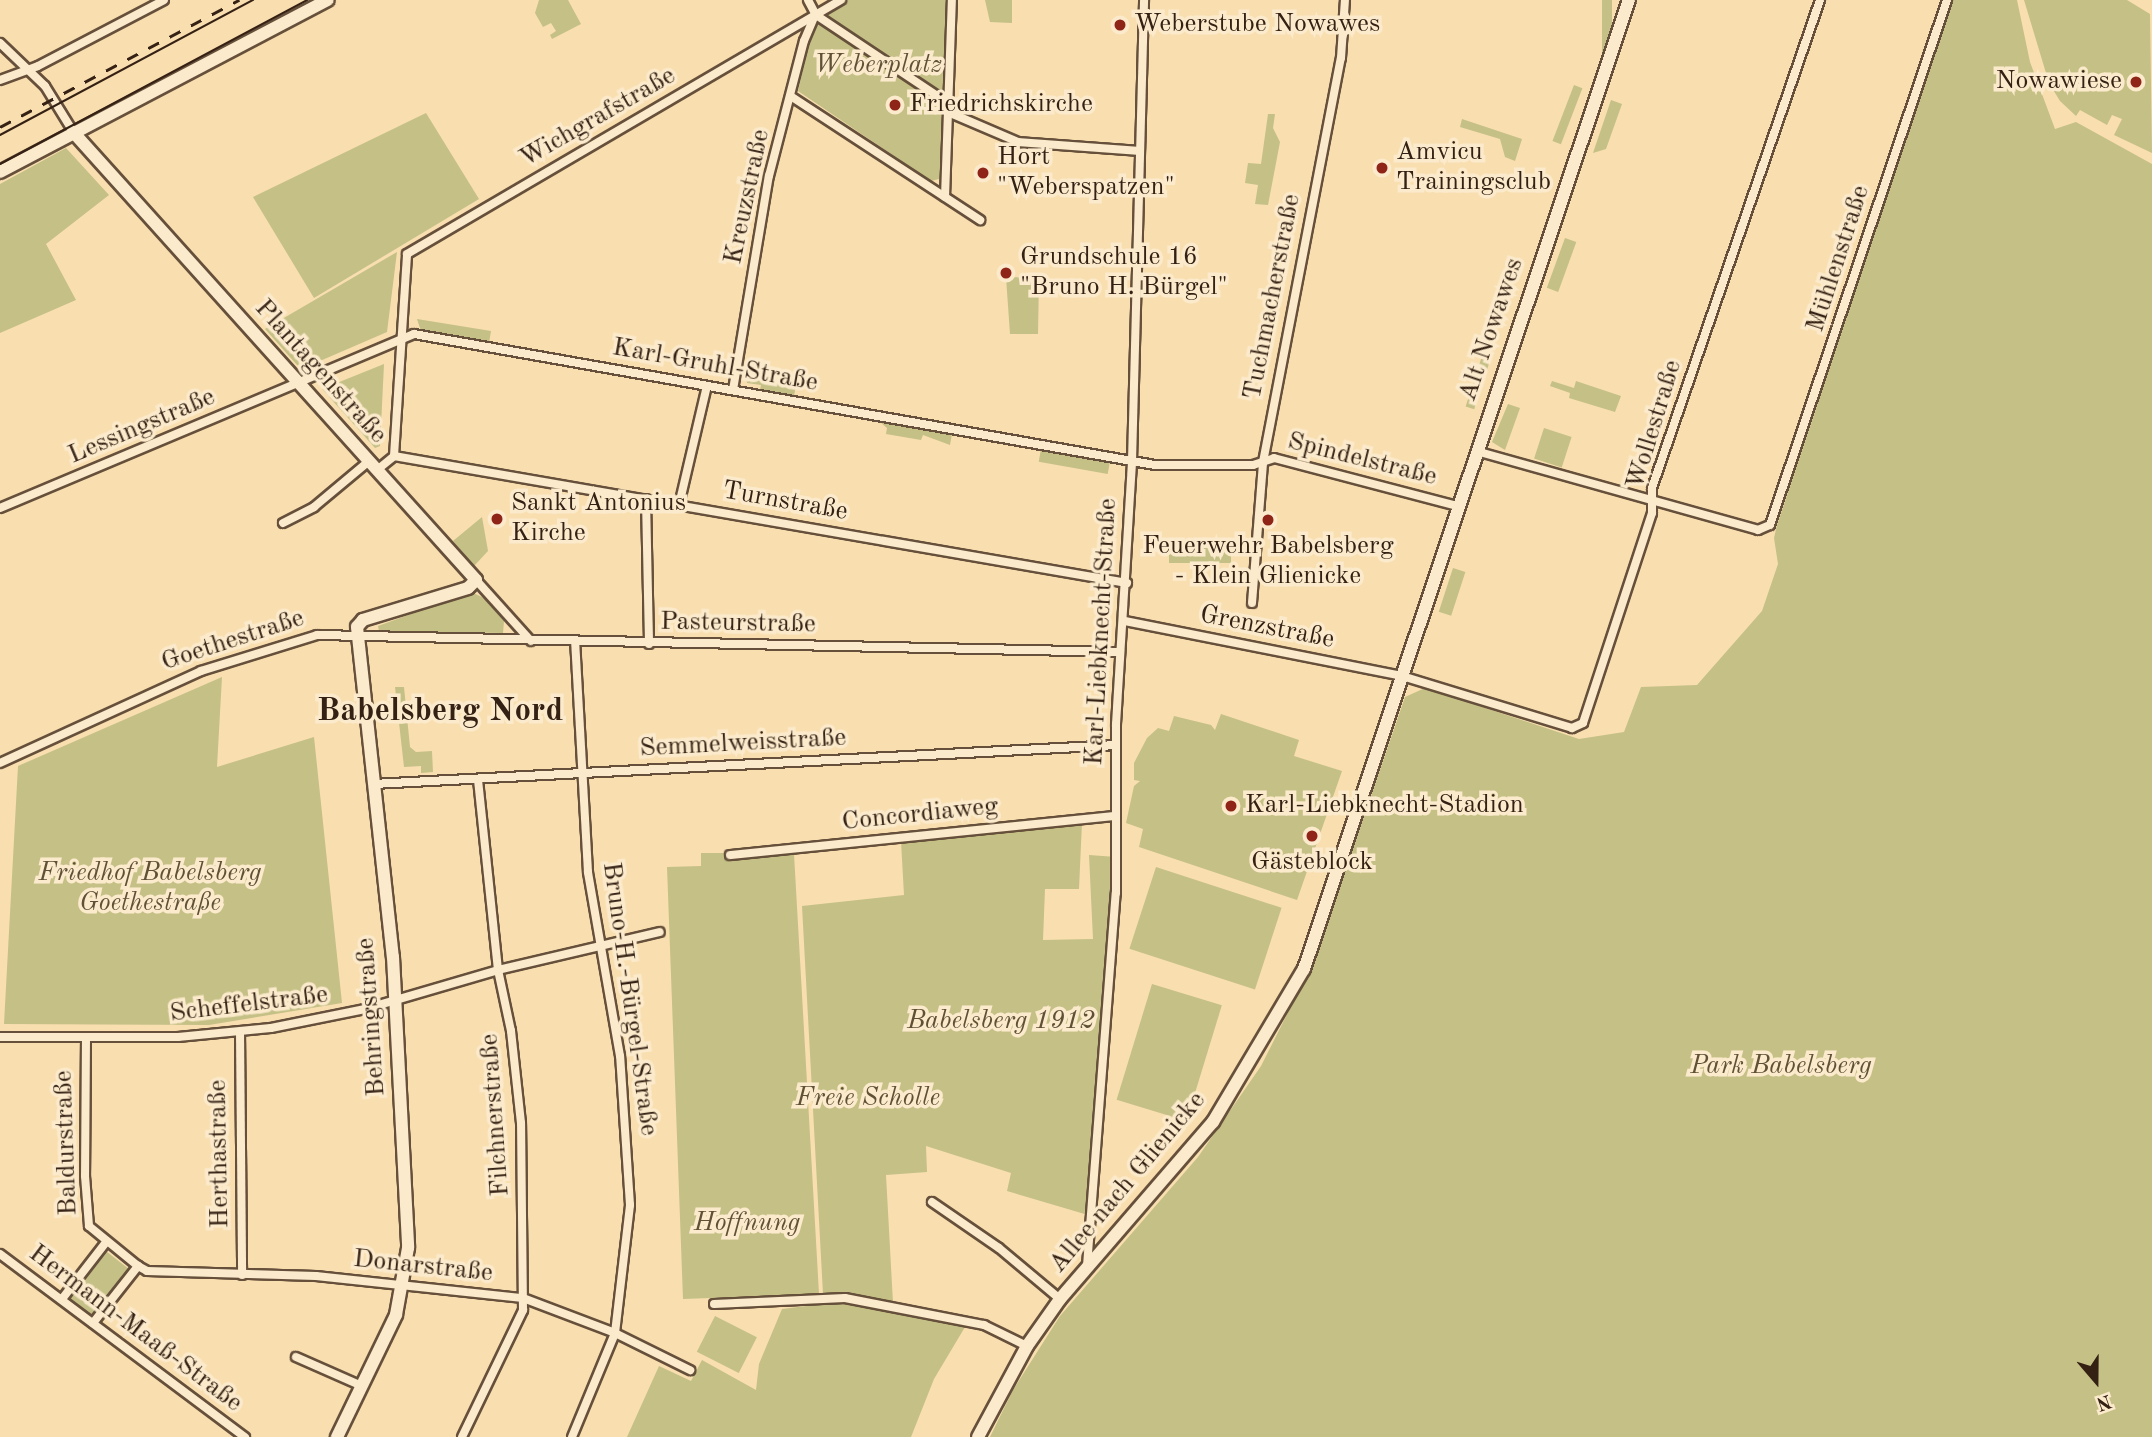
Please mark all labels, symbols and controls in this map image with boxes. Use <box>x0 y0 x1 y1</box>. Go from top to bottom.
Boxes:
place label: Weberstube Nowawes <box>1134 9 1380 41</box>
marker: Weberstube Nowawes <box>1112 17 1128 33</box>
park label: Weberplatz <box>814 50 942 82</box>
street label: Wichgrafstraße <box>515 61 681 175</box>
place label: Nowawiese <box>1996 66 2122 98</box>
marker: Nowawiese <box>2128 74 2144 90</box>
place label: Friedrichskirche <box>909 89 1093 121</box>
marker: Friedrichskirche <box>887 97 903 113</box>
street label: Kreuzstraße <box>718 127 778 267</box>
place label: Amvicu Trainingsclub <box>1396 137 1551 198</box>
place label: Hort "Weberspatzen" <box>997 142 1175 204</box>
marker: Amvicu Trainingsclub <box>1374 160 1390 176</box>
marker: Hort "Weberspatzen" <box>975 165 991 181</box>
street label: Mühlenstraße <box>1801 182 1877 336</box>
street label: Tuchmacherstraße <box>1238 191 1308 403</box>
place label: Grundschule 16 "Bruno H. Bürgel" <box>1020 242 1228 304</box>
street label: Alt Nowawes <box>1453 254 1531 406</box>
marker: Grundschule 16 "Bruno H. Bürgel" <box>998 265 1014 281</box>
street label: Plantagenstraße <box>247 294 393 450</box>
street label: Karl-Gruhl-Straße <box>610 333 820 399</box>
street label: Wollestraße <box>1621 357 1689 493</box>
street label: Lessingstraße <box>64 382 220 472</box>
street label: Spindelstraße <box>1284 426 1440 494</box>
street label: Turnstraße <box>720 476 850 528</box>
place label: Sankt Antonius Kirche <box>511 488 686 550</box>
street label: Karl-Liebknecht-Straße <box>1079 498 1125 766</box>
marker: Sankt Antonius Kirche <box>489 511 505 527</box>
marker: Feuerwehr Babelsberg - Klein Glienicke <box>1260 512 1276 528</box>
place label: Feuerwehr Babelsberg - Klein Glienicke <box>1142 531 1394 592</box>
street label: Grenzstraße <box>1197 600 1337 656</box>
street label: Goethestraße <box>158 603 308 679</box>
street label: Pasteurstraße <box>660 607 816 641</box>
district label: Babelsberg Nord <box>317 692 563 732</box>
street label: Semmelweisstraße <box>639 723 847 765</box>
place label: Karl-Liebknecht-Stadion <box>1245 790 1524 822</box>
street label: Concordiaweg <box>840 791 1000 839</box>
marker: Karl-Liebknecht-Stadion <box>1223 798 1239 814</box>
marker: Gästeblock <box>1304 828 1320 844</box>
place label: Gästeblock <box>1251 847 1373 879</box>
park label: Friedhof Babelsberg Goethestraße <box>38 858 262 920</box>
street label: Bruno-H.-Bürgel-Straße <box>594 860 664 1138</box>
street label: Behringstraße <box>351 936 393 1098</box>
street label: Scheffelstraße <box>168 980 330 1030</box>
park label: Babelsberg 1912 <box>907 1006 1095 1038</box>
street label: Filchnerstraße <box>475 1032 517 1198</box>
park label: Park Babelsberg <box>1690 1051 1872 1083</box>
street label: Baldurstraße <box>49 1070 85 1216</box>
street label: Herthastraße <box>203 1079 237 1229</box>
park label: Freie Scholle <box>796 1083 940 1115</box>
street label: Allee nach Glienicke <box>1043 1086 1213 1280</box>
park label: Hoffnung <box>694 1208 800 1240</box>
street label: Hermann-Maaß-Straße <box>22 1238 248 1420</box>
street label: Donarstraße <box>352 1244 494 1290</box>
north arrow <box>2061 1346 2131 1416</box>
text: N <box>2093 1390 2113 1413</box>

